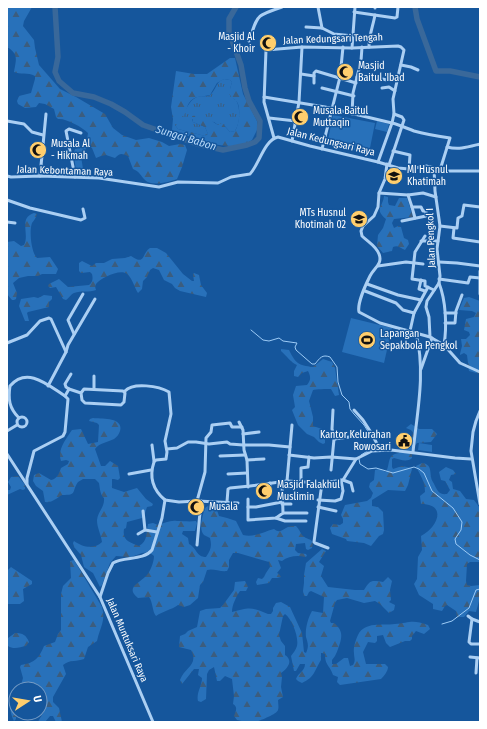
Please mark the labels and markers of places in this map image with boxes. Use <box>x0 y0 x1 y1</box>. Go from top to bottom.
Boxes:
place label: Masjid Al - Khoir <box>218 31 256 55</box>
mosque icon: Masjid Al - Khoir <box>258 33 278 53</box>
place label: Masjid Baitul 'Ibad <box>358 60 405 84</box>
mosque icon: Masjid Baitul 'Ibad <box>335 62 355 82</box>
place label: Musala Baitul Muttaqin <box>313 105 369 129</box>
mosque icon: Musala Baitul Muttaqin <box>290 107 310 127</box>
place label: Musala Al - Hikmah <box>51 138 90 162</box>
mosque icon: Musala Al - Hikmah <box>28 140 48 160</box>
place label: MI Husnul Khatimah <box>407 164 448 188</box>
school or university icon: MI Husnul Khatimah <box>384 166 404 186</box>
place label: MTs Husnul Khotimah 02 <box>295 207 347 231</box>
school or university icon: MTs Husnul Khotimah 02 <box>349 209 369 229</box>
place label: Lapangan Sepakbola Pengkol <box>380 328 458 352</box>
sports icon: Lapangan Sepakbola Pengkol <box>357 330 377 350</box>
place label: Kantor Kelurahan Rowosari <box>320 429 391 453</box>
public building icon: Kantor Kelurahan Rowosari <box>394 431 414 451</box>
place label: Masjid Falakhul Muslimin <box>277 479 340 503</box>
mosque icon: Masjid Falakhul Muslimin <box>254 481 274 501</box>
mosque icon: Musala <box>186 497 206 517</box>
place label: Musala <box>209 501 238 513</box>

